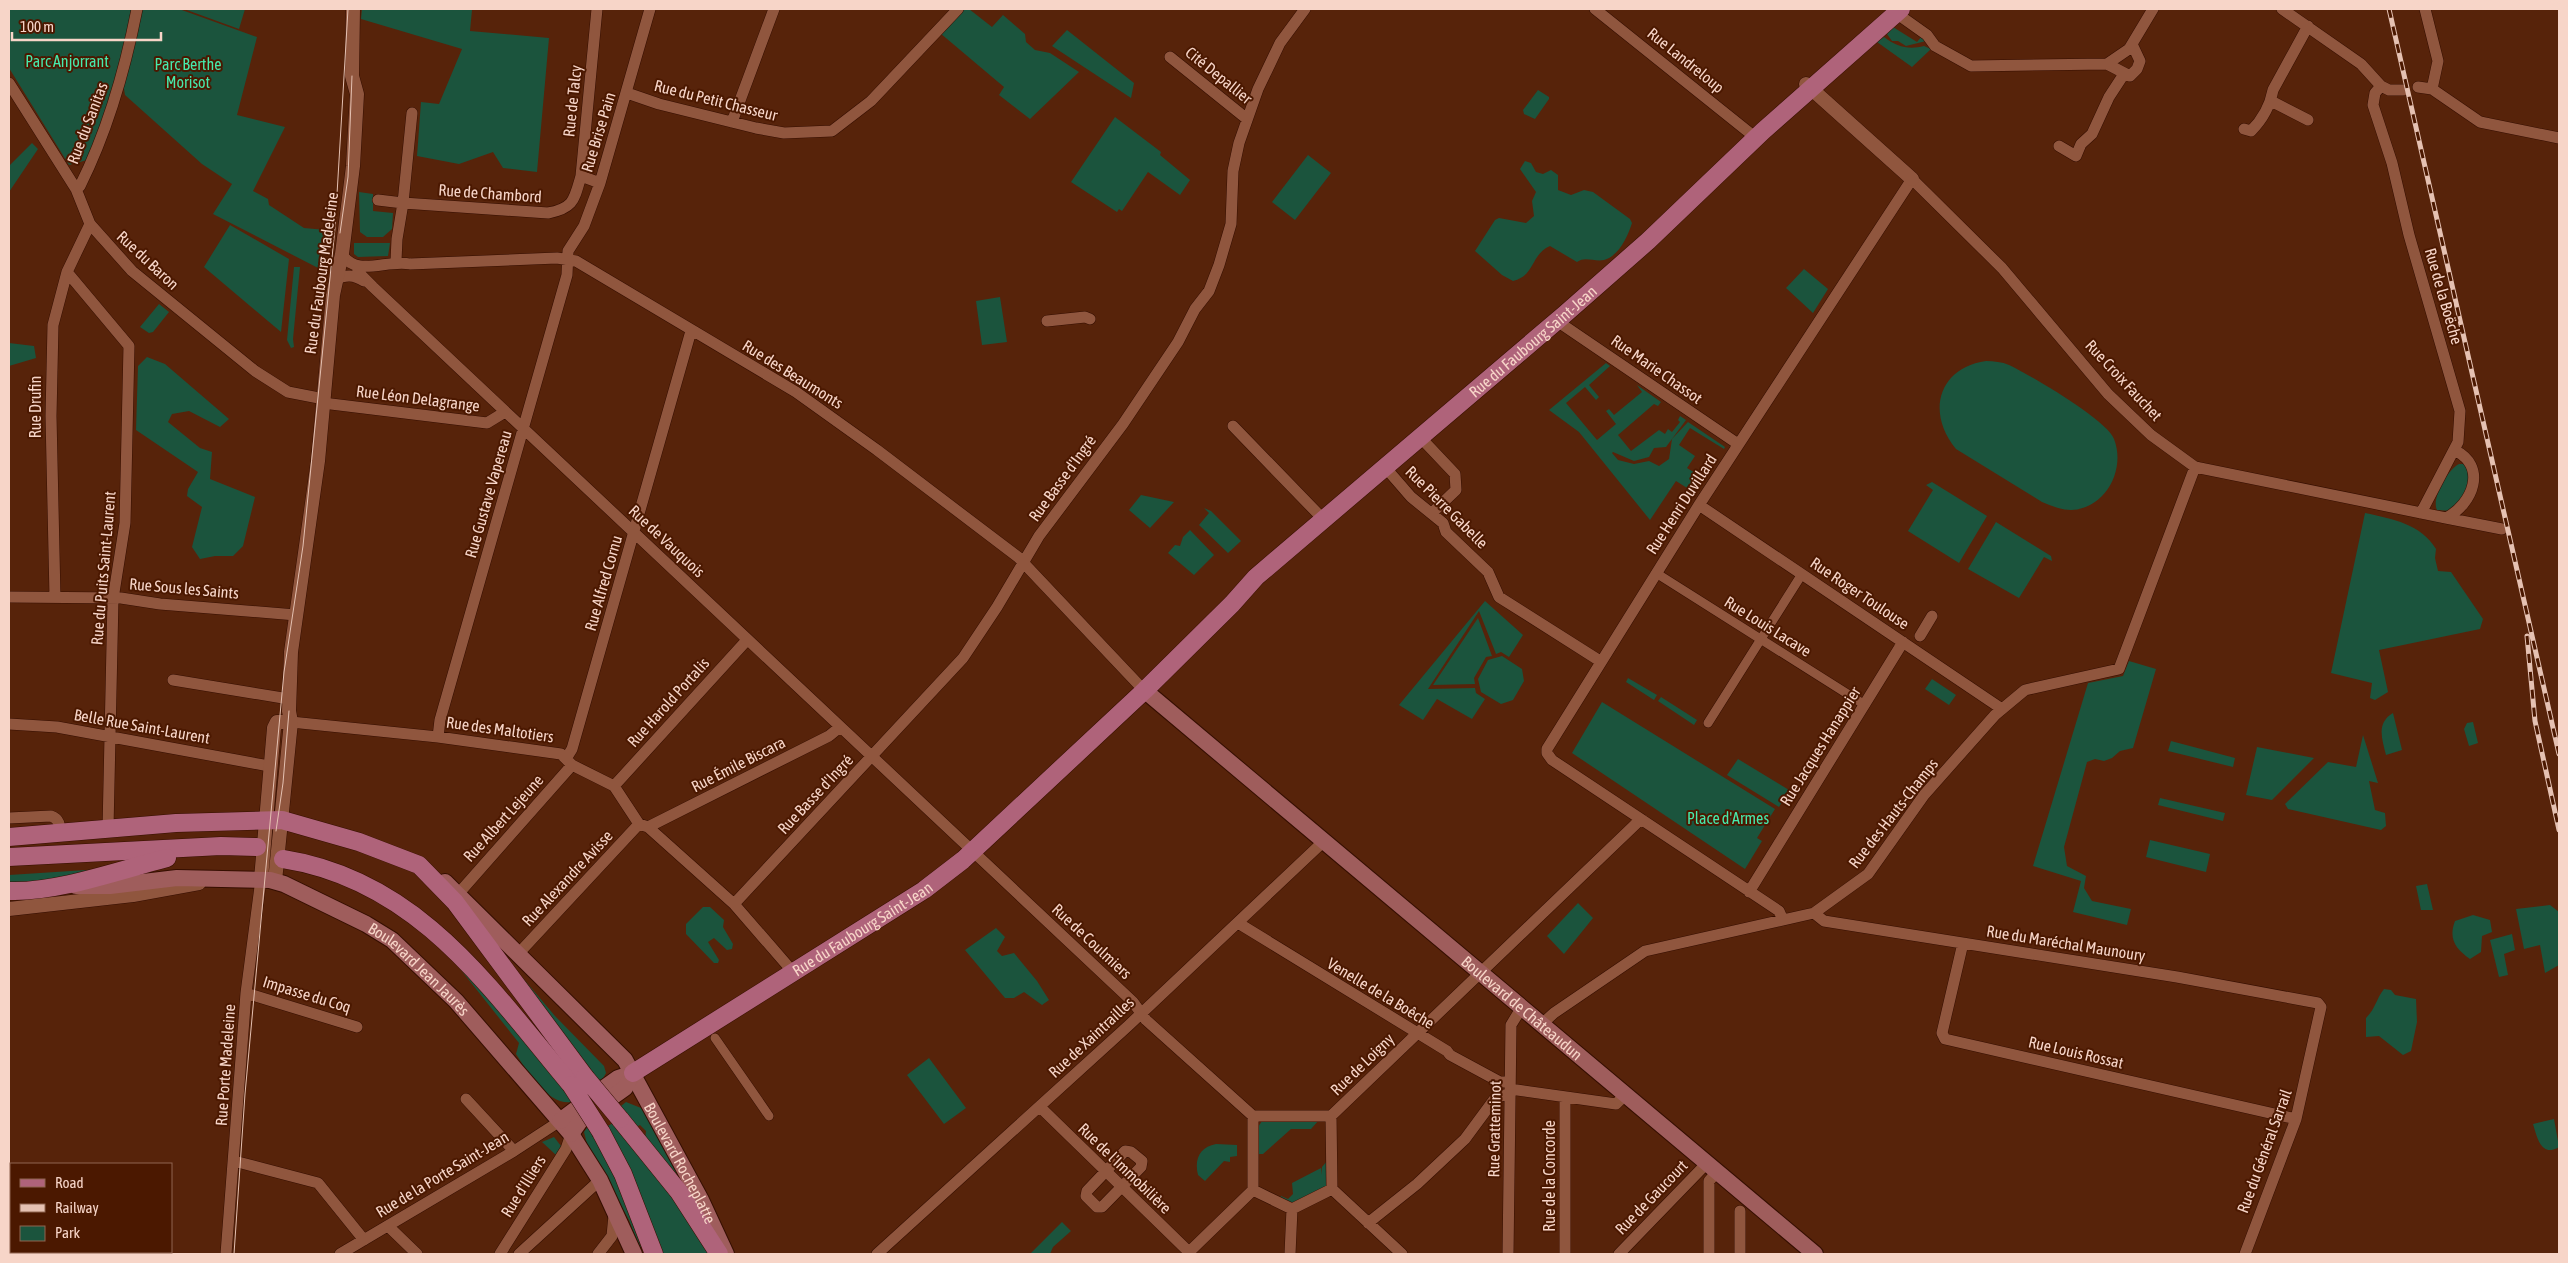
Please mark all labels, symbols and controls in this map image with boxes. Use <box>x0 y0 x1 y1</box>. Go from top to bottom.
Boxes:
scale bar <box>12 10 161 42</box>
text: 100 m <box>20 18 54 35</box>
street label: Rue Landreloup <box>1644 24 1728 97</box>
street label: Cité Depallier <box>1182 43 1256 108</box>
park label: Parc Anjorrant <box>25 52 109 71</box>
park label: Parc Berthe Morisot <box>155 55 221 91</box>
street label: Rue de Talcy <box>559 64 586 138</box>
street label: Rue du Petit Chasseur <box>653 76 780 124</box>
street label: Rue du Sanitas <box>63 79 111 166</box>
street label: Rue Brise Pain <box>577 90 619 174</box>
street label: Rue de Chambord <box>438 180 542 206</box>
street label: Rue du Faubourg Madeleine <box>301 191 342 355</box>
street label: Rue du Baron <box>113 227 183 293</box>
street label: Rue de la Boëche <box>2422 246 2466 346</box>
street label: Rue du Faubourg Saint-Jean <box>1465 282 1600 401</box>
street label: Rue Marie Chassot <box>1608 331 1706 407</box>
street label: Rue des Beaumonts <box>739 336 847 412</box>
street label: Rue Croix Fauchet <box>2082 336 2166 424</box>
street label: Rue Drufin <box>26 376 44 438</box>
street label: Rue Léon Delagrange <box>355 381 481 415</box>
street label: Rue Gustave Vapereau <box>461 428 516 560</box>
street label: Rue Basse d'Ingré <box>1025 432 1100 525</box>
street label: Rue Henri Duvillard <box>1642 451 1720 557</box>
street label: Rue Pierre Gabelle <box>1402 462 1492 552</box>
street label: Rue du Puits Saint-Laurent <box>87 490 119 646</box>
street label: Rue de Vauquois <box>625 501 709 582</box>
street label: Rue Alfred Cornu <box>581 533 625 633</box>
street label: Rue Roger Toulouse <box>1807 553 1913 633</box>
street label: Rue Sous les Saints <box>128 574 240 602</box>
street label: Rue Louis Lacave <box>1721 592 1815 660</box>
street label: Rue Harold Portalis <box>623 654 713 750</box>
street label: Rue Jacques Hanappier <box>1776 683 1865 809</box>
street label: Belle Rue Saint-Laurent <box>73 705 212 747</box>
street label: Rue des Maltotiers <box>445 713 555 745</box>
street label: Rue Émile Biscara <box>688 733 788 795</box>
street label: Rue Basse d'Ingré <box>774 751 857 838</box>
street label: Rue des Hauts-Champs <box>1845 754 1942 872</box>
street label: Rue Albert Lejeune <box>459 771 547 866</box>
park label: Place d'Armes <box>1687 809 1769 827</box>
street label: Rue Alexandre Avisse <box>518 826 616 930</box>
street label: Rue du Faubourg Saint-Jean <box>789 878 936 980</box>
street label: Rue de Coulmiers <box>1049 900 1136 983</box>
street label: Boulevard Jean Jaurès <box>365 919 473 1019</box>
street label: Rue du Maréchal Maunoury <box>1985 922 2147 965</box>
street label: Boulevard de Châteaudun <box>1458 952 1586 1064</box>
street label: Venelle de la Boêche <box>1324 954 1438 1032</box>
street label: Impasse du Coq <box>260 972 353 1017</box>
street label: Rue de Xaintrailles <box>1045 993 1137 1081</box>
street label: Rue Porte Madeleine <box>212 1004 238 1126</box>
street label: Rue de Loigny <box>1327 1029 1398 1099</box>
street label: Rue Louis Rossat <box>2027 1032 2126 1072</box>
street label: Rue Gratteminot <box>1484 1080 1504 1178</box>
street label: Rue du Général Sarrail <box>2233 1086 2295 1215</box>
street label: Boulevard Rocheplatte <box>641 1099 720 1226</box>
street label: Rue de l'Immobilière <box>1075 1119 1175 1217</box>
street label: Rue de la Concorde <box>1540 1120 1558 1232</box>
street label: Rue de la Porte Saint-Jean <box>372 1127 512 1221</box>
street label: Rue d'Illiers <box>497 1152 549 1220</box>
street label: Rue de Gaucourt <box>1611 1156 1691 1238</box>
legend <box>10 1163 172 1253</box>
text: Road <box>55 1174 84 1191</box>
text: Railway <box>55 1199 99 1216</box>
text: Park <box>55 1224 80 1241</box>

